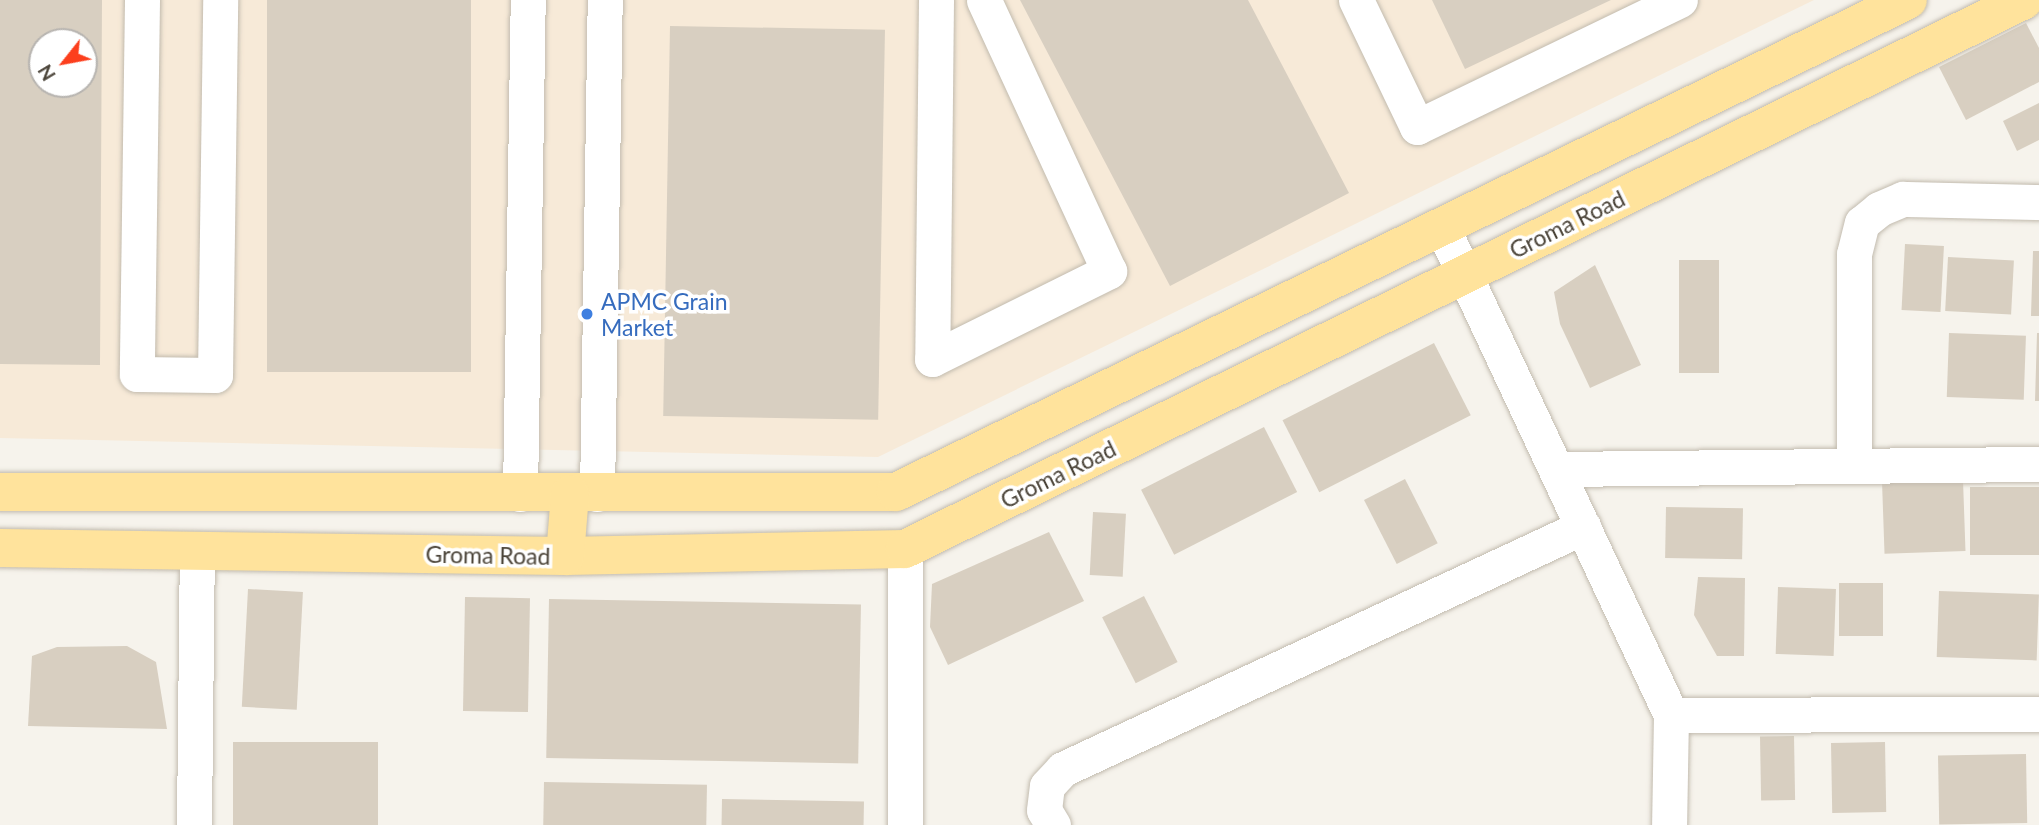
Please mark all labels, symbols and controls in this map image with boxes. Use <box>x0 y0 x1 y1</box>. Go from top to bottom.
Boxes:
north arrow <box>28 28 98 98</box>
text: N <box>33 61 60 85</box>
street label: Groma Road <box>1505 184 1629 264</box>
place label: APMC Grain Market <box>601 287 728 341</box>
marker: APMC Grain Market <box>579 306 595 322</box>
street label: Groma Road <box>996 434 1120 514</box>
street label: Groma Road <box>425 540 551 570</box>

